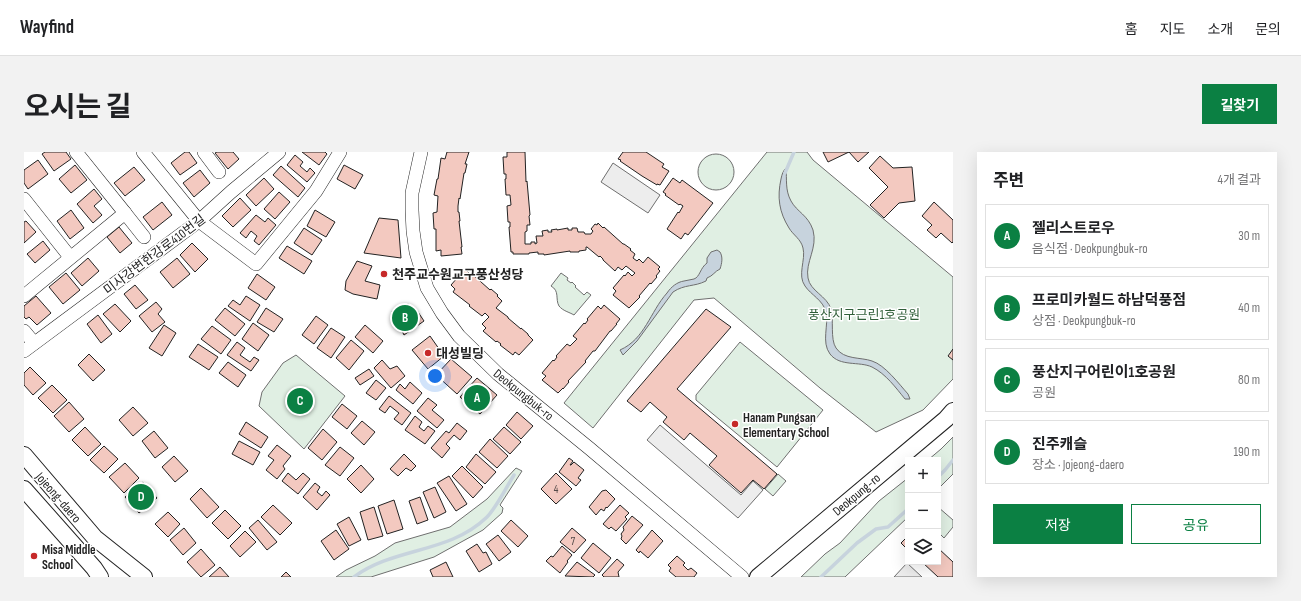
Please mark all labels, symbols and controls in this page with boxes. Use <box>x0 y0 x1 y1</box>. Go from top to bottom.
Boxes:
text: Wayfind <box>20 16 74 39</box>
text: 홈 <box>1125 21 1138 38</box>
text: 지도 <box>1160 21 1185 38</box>
text: 소개 <box>1207 21 1233 38</box>
text: 문의 <box>1255 21 1281 38</box>
button: 길찾기 <box>1202 84 1277 124</box>
text: 오시는 길 <box>24 91 131 124</box>
text: 주변 <box>993 171 1024 191</box>
text: 4개 결과 <box>1218 172 1261 188</box>
street label: 미사강변한강로410번길 <box>100 211 209 298</box>
text: 젤리스트로우 <box>1032 219 1115 238</box>
text: A <box>1004 228 1010 244</box>
text: 30 m <box>1238 228 1260 244</box>
text: 음식점 · Deokpungbuk-ro <box>1032 241 1148 257</box>
place label: 천주교수원교구풍산성당 <box>392 267 524 283</box>
marker: 천주교수원교구풍산성당 <box>379 269 389 279</box>
text: 프로미카월드 하남덕풍점 <box>1032 291 1186 310</box>
text: B <box>1004 300 1010 316</box>
text: 40 m <box>1238 300 1260 316</box>
pin: B <box>392 303 418 333</box>
park label: 풍산지구근린1호공원 <box>808 307 920 323</box>
text: 상점 · Deokpungbuk-ro <box>1032 313 1136 329</box>
place label: 대성빌딩 <box>436 346 484 362</box>
marker: 대성빌딩 <box>423 348 433 358</box>
text: 풍산지구어린이1호공원 <box>1032 363 1176 382</box>
your location <box>425 366 445 386</box>
street label: Deokpungbuk-ro <box>490 366 557 424</box>
text: C <box>1004 372 1010 388</box>
text: 80 m <box>1238 372 1260 388</box>
pin: A <box>464 383 490 413</box>
text: 공원 <box>1032 385 1056 401</box>
pin: C <box>287 386 313 416</box>
place label: Hanam Pungsan Elementary School <box>743 410 830 441</box>
marker: Hanam Pungsan Elementary School <box>730 419 740 429</box>
text: 진주캐슬 <box>1032 435 1087 454</box>
text: D <box>1004 444 1010 460</box>
text: 190 m <box>1233 444 1260 460</box>
map controls <box>905 457 941 565</box>
button: + <box>905 457 941 493</box>
text: 장소 · Jojeong-daero <box>1032 457 1124 473</box>
street label: Jojeong-daero <box>31 468 84 526</box>
street label: Deokpung-ro <box>829 470 884 519</box>
pin: D <box>128 482 154 512</box>
house number: 4 <box>554 483 559 496</box>
button: − <box>905 493 941 529</box>
button: 저장 <box>993 504 1123 544</box>
button: 공유 <box>1131 504 1261 544</box>
button: layers <box>905 529 941 565</box>
house number: 7 <box>571 535 576 548</box>
place label: Misa Middle School <box>42 542 96 573</box>
marker: Misa Middle School <box>29 551 39 561</box>

